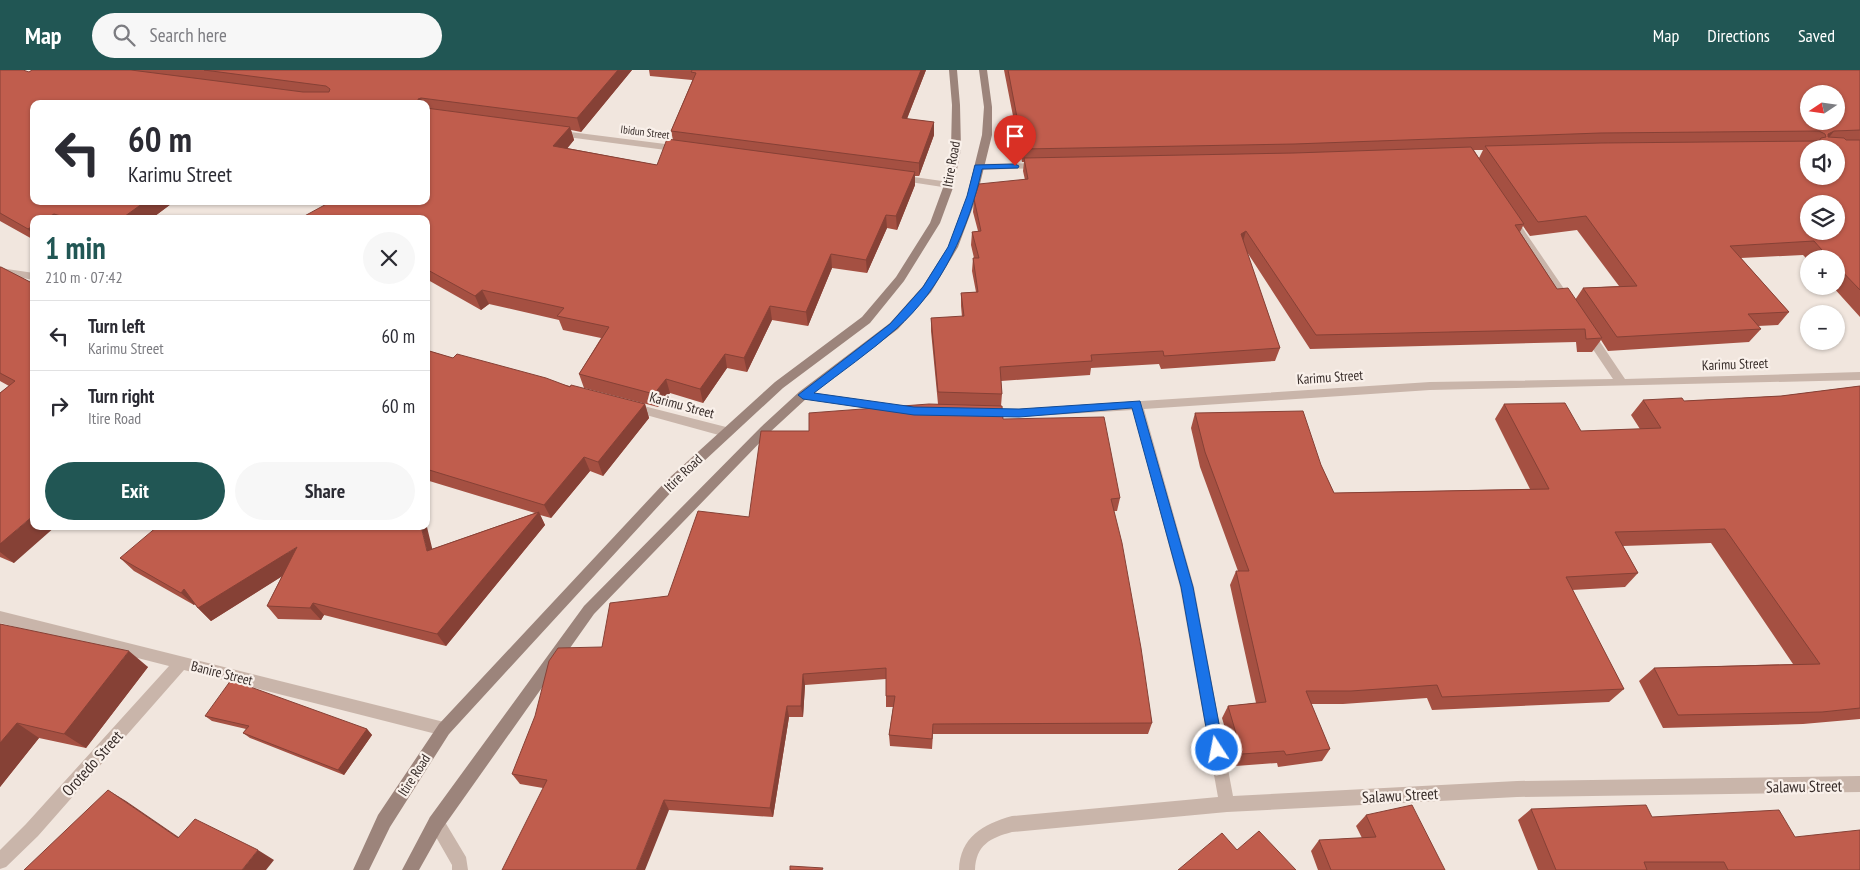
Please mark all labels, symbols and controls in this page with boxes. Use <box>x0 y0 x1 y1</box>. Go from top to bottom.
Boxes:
search box <box>92 13 442 58</box>
text: Map <box>25 20 62 51</box>
icon: search <box>110 21 138 49</box>
text: Search here <box>150 23 227 47</box>
text: Map <box>1653 24 1679 47</box>
text: Directions <box>1707 24 1770 47</box>
text: Saved <box>1798 24 1835 47</box>
north arrow <box>1800 85 1845 130</box>
map controls <box>1800 85 1845 350</box>
pin <box>994 115 1036 166</box>
text: 60 m <box>128 116 192 162</box>
icon: left <box>45 120 110 185</box>
street label: Ibidun Street <box>620 122 670 142</box>
icon: arrive <box>1001 122 1029 150</box>
street label: Itire Road <box>938 139 964 189</box>
button: sound <box>1800 140 1845 185</box>
text: Karimu Street <box>128 160 232 188</box>
button: layers <box>1800 195 1845 240</box>
text: 1 min <box>45 228 106 267</box>
button: close <box>363 232 415 284</box>
button: + <box>1800 250 1845 295</box>
text: 210 m · 07:42 <box>45 267 123 287</box>
button: − <box>1800 305 1845 350</box>
text: Turn left <box>88 314 145 338</box>
icon: left <box>45 322 73 350</box>
text: 60 m <box>382 324 415 348</box>
text: Karimu Street <box>88 338 164 358</box>
street label: Karimu Street <box>1702 354 1769 374</box>
street label: Karimu Street <box>1296 366 1364 388</box>
text: Turn right <box>88 384 154 408</box>
street label: Karimu Street <box>648 388 716 422</box>
icon: right <box>45 392 73 420</box>
text: 60 m <box>382 394 415 418</box>
text: Itire Road <box>88 408 141 428</box>
street label: Itire Road <box>660 450 706 496</box>
button: Exit <box>45 462 225 520</box>
button: Share <box>235 462 415 520</box>
street label: Banire Street <box>189 657 255 689</box>
position arrow <box>1190 723 1242 775</box>
street label: Orotedo Street <box>57 726 127 800</box>
street label: Itire Road <box>394 751 434 799</box>
street label: Salawu Street <box>1766 775 1843 797</box>
street label: Salawu Street <box>1361 783 1439 807</box>

